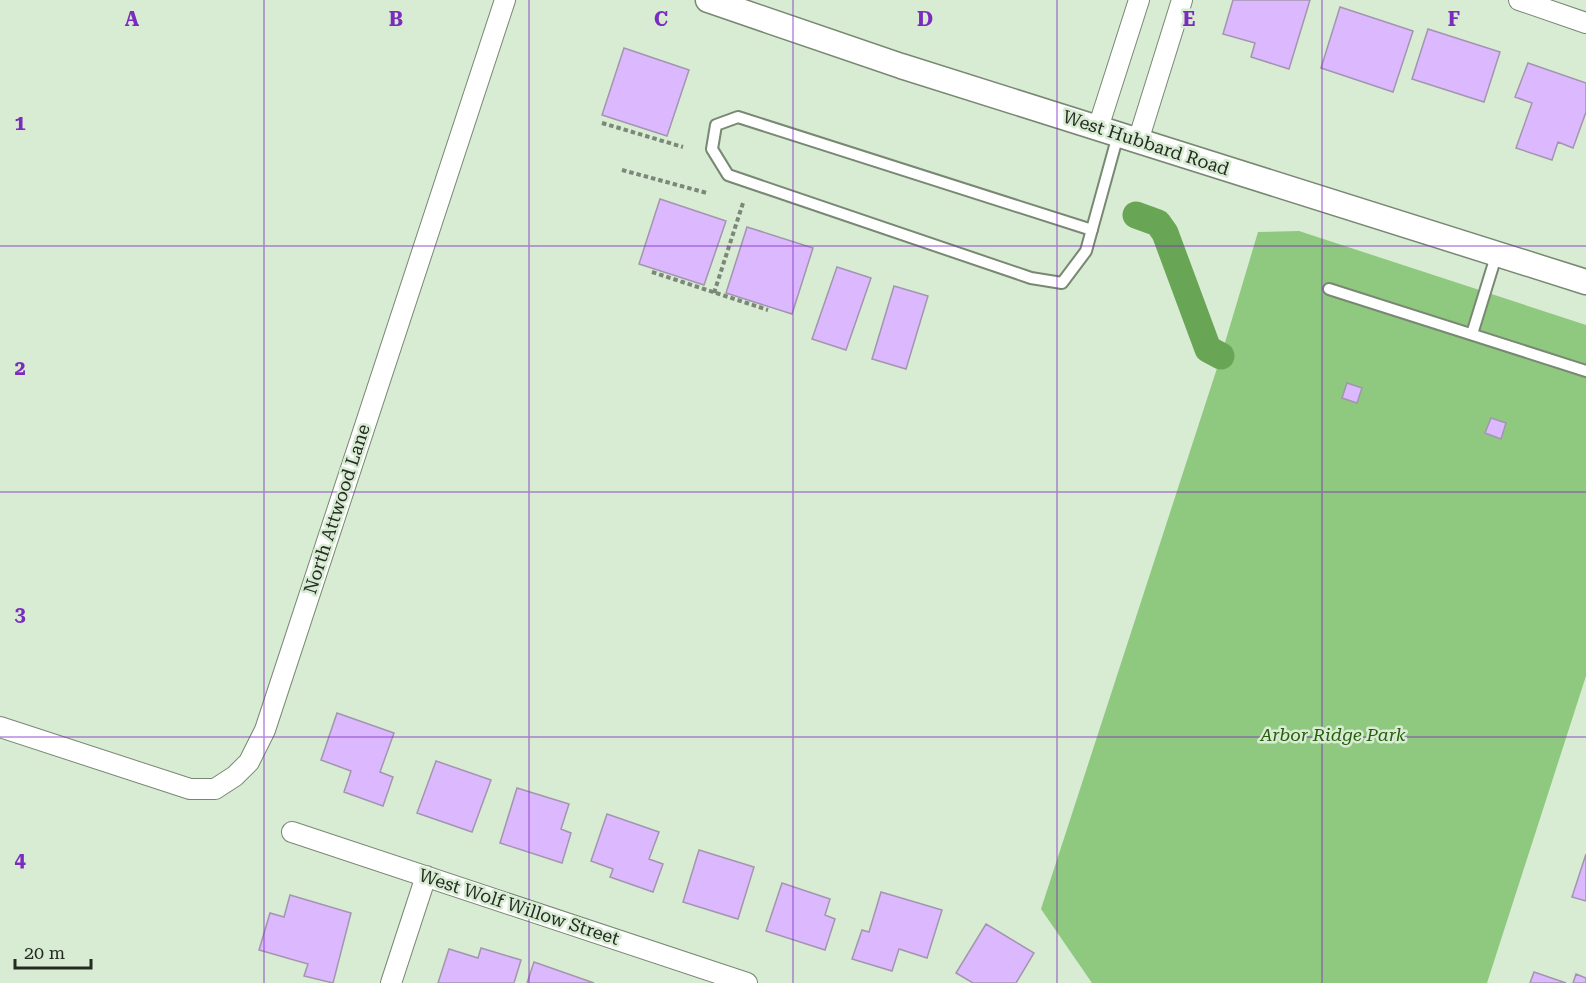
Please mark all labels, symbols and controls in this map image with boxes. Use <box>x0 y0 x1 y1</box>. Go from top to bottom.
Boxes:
text: A <box>125 7 140 31</box>
text: B <box>389 7 403 31</box>
text: C <box>654 7 668 31</box>
text: D <box>917 7 933 31</box>
text: E <box>1183 7 1196 31</box>
text: F <box>1448 7 1460 31</box>
street label: West Hubbard Road <box>1060 106 1232 179</box>
text: 1 <box>14 111 26 135</box>
text: 2 <box>14 356 26 380</box>
street label: North Attwood Lane <box>299 421 374 596</box>
text: 3 <box>14 602 26 626</box>
park label: Arbor Ridge Park <box>1259 724 1406 745</box>
text: 4 <box>14 848 26 872</box>
street label: West Wolf Willow Street <box>416 864 622 949</box>
scale bar <box>15 932 92 970</box>
text: 20 m <box>24 942 65 963</box>

